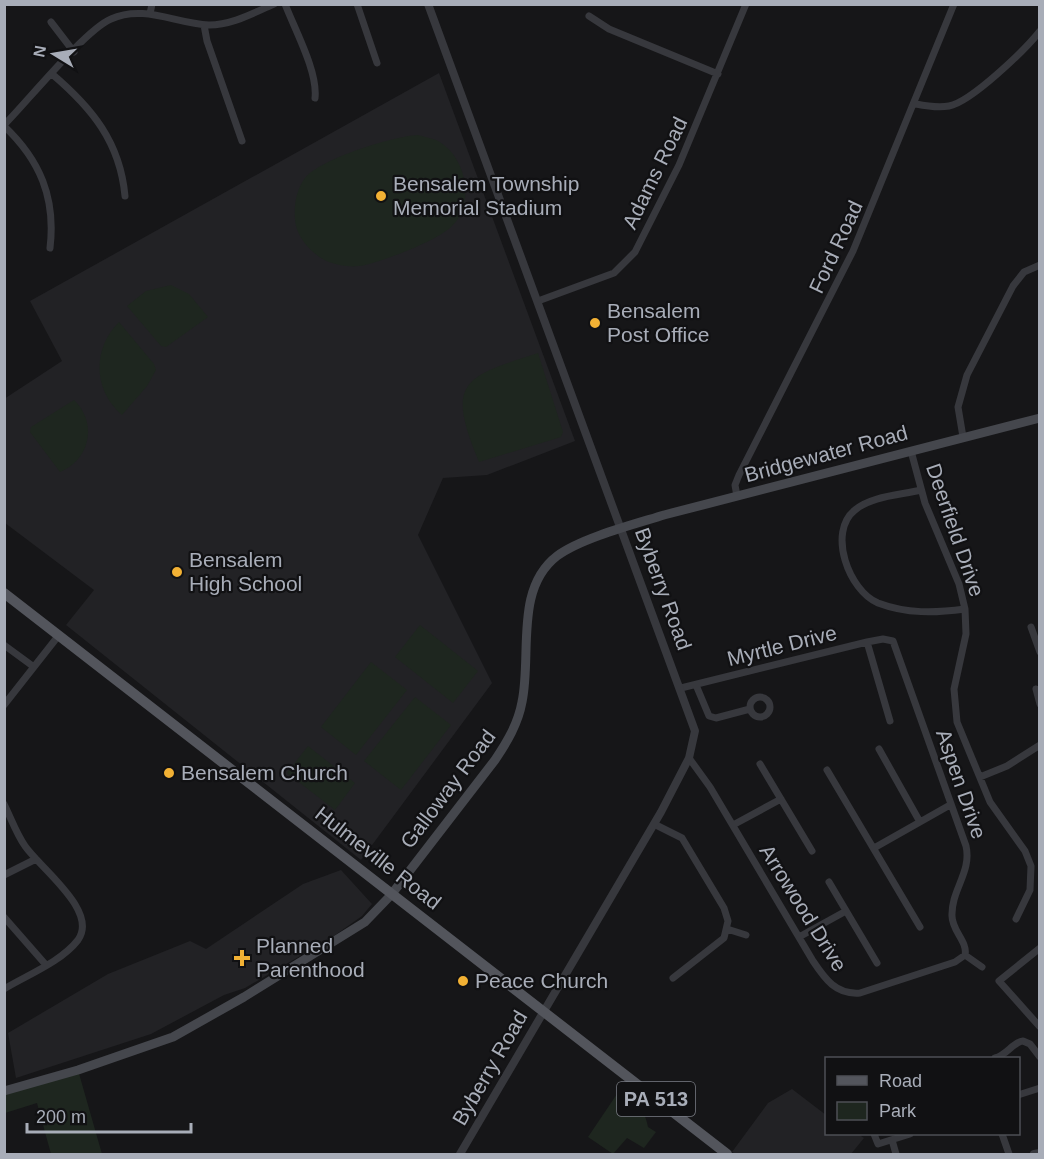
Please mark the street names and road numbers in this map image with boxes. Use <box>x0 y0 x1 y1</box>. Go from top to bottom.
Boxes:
street label: Adams Road <box>618 113 691 232</box>
street label: Ford Road <box>804 197 867 297</box>
street label: Bridgewater Road <box>742 421 910 486</box>
street label: Deerfield Drive <box>922 460 989 599</box>
street label: Byberry Road <box>631 525 696 653</box>
street label: Myrtle Drive <box>725 621 839 670</box>
street label: Galloway Road <box>396 725 500 852</box>
street label: Aspen Drive <box>932 726 991 842</box>
street label: Hulmeville Road <box>311 801 446 914</box>
street label: Arrowood Drive <box>755 840 852 975</box>
street label: Byberry Road <box>448 1006 532 1129</box>
road number: PA 513 <box>617 1082 695 1116</box>

